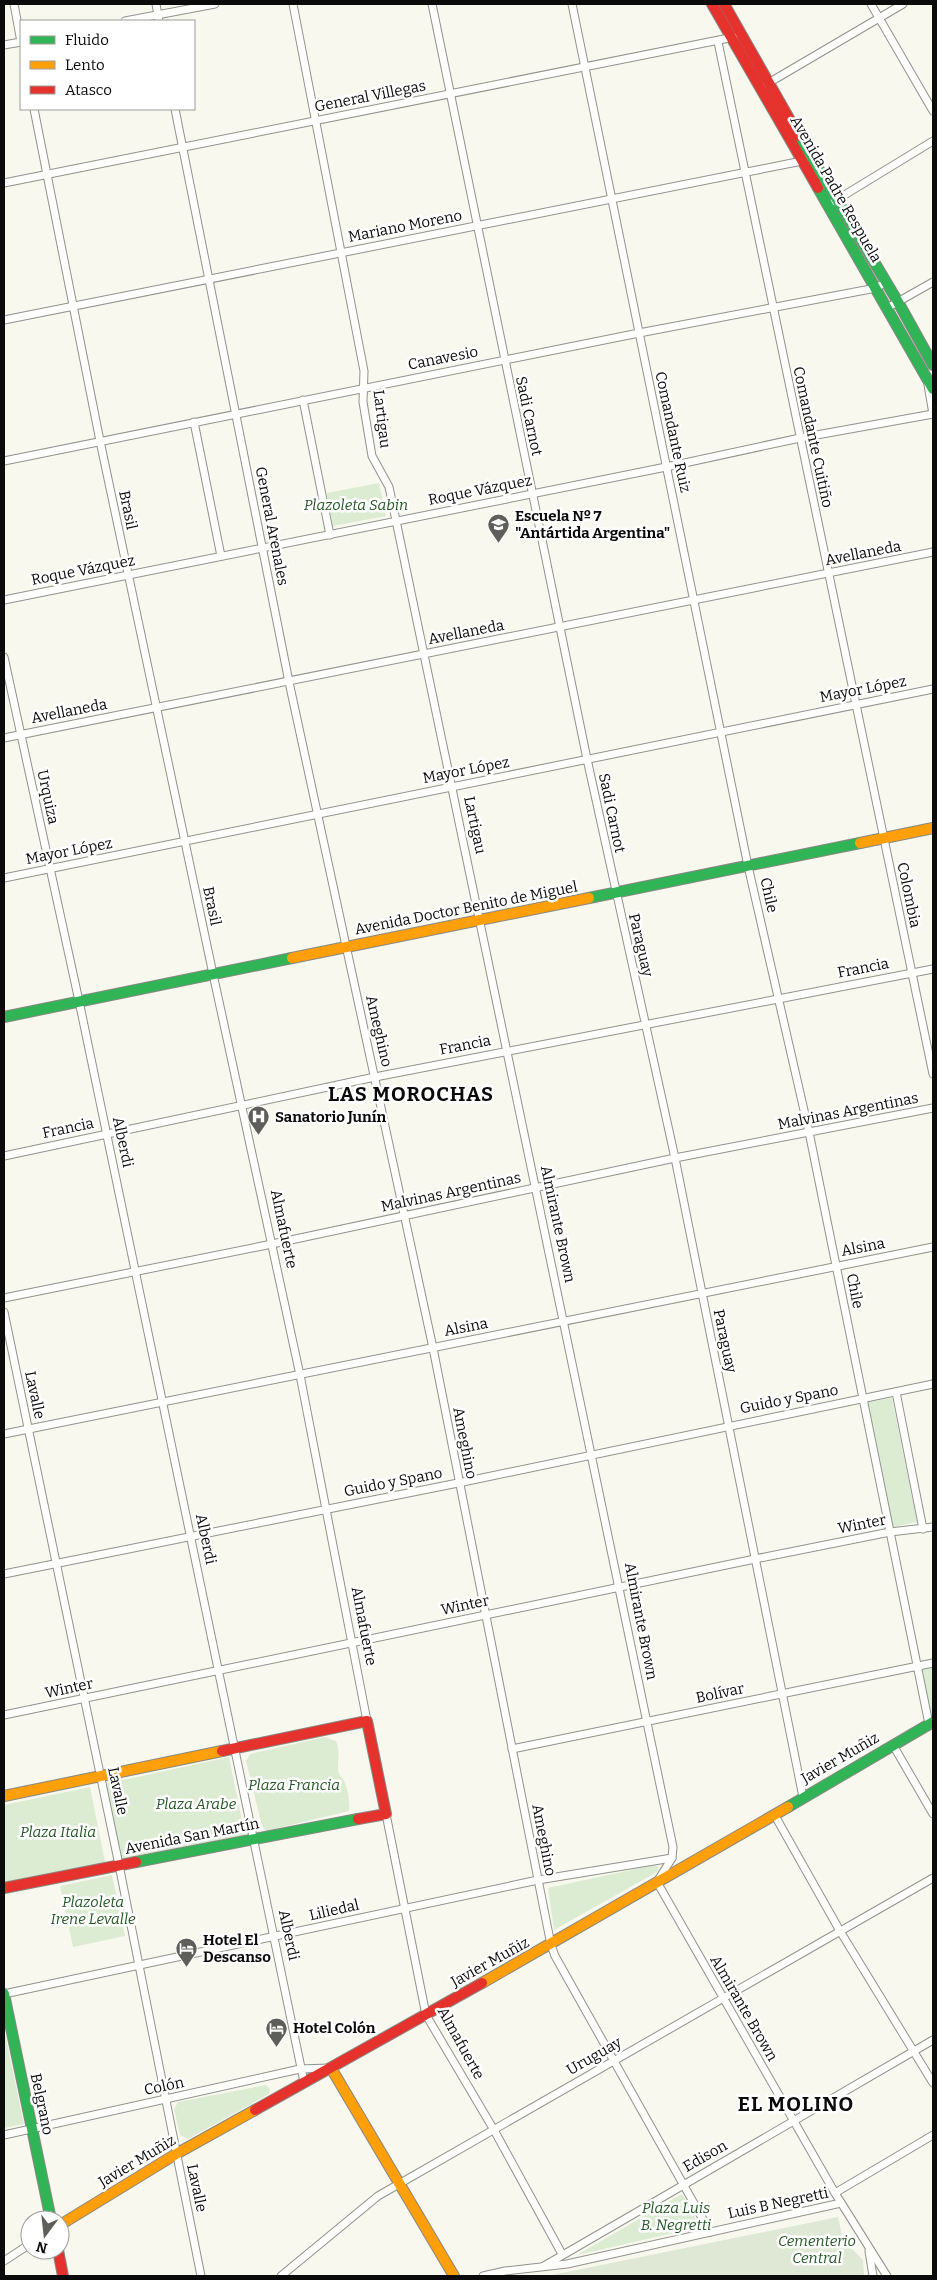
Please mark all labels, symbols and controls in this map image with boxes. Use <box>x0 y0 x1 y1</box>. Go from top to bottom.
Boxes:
legend <box>20 20 195 110</box>
text: Fluido <box>65 31 109 49</box>
text: Lento <box>65 56 105 74</box>
street label: General Villegas <box>313 76 427 116</box>
text: Atasco <box>65 81 112 99</box>
street label: Avenida Padre Respuela <box>787 112 885 266</box>
street label: Mariano Moreno <box>346 206 464 246</box>
street label: Canavesio <box>406 342 480 374</box>
street label: Comandante Cuitiño <box>789 365 837 509</box>
street label: Comandante Ruiz <box>651 370 695 494</box>
street label: Sadi Carnot <box>512 375 546 458</box>
street label: Lartigau <box>369 389 395 449</box>
street label: General Arenales <box>252 465 292 587</box>
street label: Roque Vázquez <box>427 471 533 509</box>
street label: Brasil <box>115 489 141 531</box>
park label: Plazoleta Sabin <box>304 496 408 514</box>
place label: Escuela Nº 7 "Antártida Argentina" <box>515 507 670 542</box>
school or university icon: Escuela Nº 7 "Antártida Argentina" <box>487 513 511 544</box>
street label: Avellaneda <box>823 537 903 569</box>
street label: Roque Vázquez <box>30 551 136 589</box>
street label: Avellaneda <box>426 616 506 648</box>
street label: Mayor López <box>818 672 908 706</box>
street label: Avellaneda <box>29 695 109 727</box>
street label: Mayor López <box>421 753 511 787</box>
street label: Urquiza <box>33 768 63 826</box>
street label: Sadi Carnot <box>595 772 629 855</box>
street label: Lartigau <box>460 794 490 856</box>
street label: Mayor López <box>24 834 114 868</box>
street label: Colombia <box>893 861 925 929</box>
street label: Chile <box>756 876 782 914</box>
street label: Avenida Doctor Benito de Miguel <box>353 878 579 938</box>
street label: Brasil <box>199 885 225 927</box>
street label: Paraguay <box>625 912 657 979</box>
street label: Francia <box>836 954 890 982</box>
street label: Ameghino <box>362 993 396 1069</box>
street label: Francia <box>438 1031 492 1059</box>
district label: LAS MOROCHAS <box>328 1082 494 1106</box>
street label: Malvinas Argentinas <box>776 1089 920 1133</box>
hospital icon: Sanatorio Junín <box>247 1105 271 1136</box>
place label: Sanatorio Junín <box>275 1108 387 1126</box>
street label: Francia <box>41 1114 95 1142</box>
street label: Alberdi <box>109 1115 137 1169</box>
street label: Almirante Brown <box>537 1164 579 1285</box>
street label: Malvinas Argentinas <box>379 1168 523 1216</box>
street label: Almafuerte <box>267 1188 301 1270</box>
street label: Alsina <box>840 1234 886 1260</box>
street label: Chile <box>843 1272 867 1310</box>
street label: Paraguay <box>709 1308 741 1374</box>
street label: Alsina <box>443 1314 489 1340</box>
street label: Lavalle <box>21 1369 49 1421</box>
street label: Guido y Spano <box>738 1381 840 1417</box>
street label: Ameghino <box>449 1405 481 1481</box>
street label: Guido y Spano <box>342 1464 444 1500</box>
street label: Winter <box>836 1510 888 1537</box>
street label: Alberdi <box>192 1512 220 1566</box>
street label: Almirante Brown <box>621 1561 661 1682</box>
street label: Almafuerte <box>348 1585 380 1667</box>
street label: Winter <box>439 1591 491 1619</box>
street label: Winter <box>43 1674 95 1702</box>
street label: Bolívar <box>694 1679 746 1707</box>
street label: Javier Muñiz <box>797 1729 882 1788</box>
street label: Lavalle <box>104 1765 132 1817</box>
park label: Plaza Francia <box>248 1776 340 1794</box>
park label: Plaza Arabe <box>156 1795 237 1813</box>
street label: Ameghino <box>528 1802 560 1878</box>
street label: Avenida San Martín <box>123 1814 261 1858</box>
park label: Plaza Italia <box>20 1823 96 1841</box>
park label: Plazoleta Irene Levalle <box>50 1893 136 1928</box>
street label: Liliedal <box>307 1896 361 1924</box>
street label: Alberdi <box>275 1908 303 1962</box>
place label: Hotel El Descanso <box>203 1931 271 1966</box>
street label: Javier Muñiz <box>447 1933 532 1991</box>
hotel icon: Hotel El Descanso <box>175 1937 199 1968</box>
street label: Almirante Brown <box>706 1952 782 2065</box>
street label: Almafuerte <box>434 2004 488 2082</box>
hotel icon: Hotel Colón <box>265 2016 289 2047</box>
place label: Hotel Colón <box>293 2019 376 2037</box>
street label: Uruguay <box>563 2033 625 2079</box>
street label: Belgrano <box>27 2071 57 2137</box>
street label: Colón <box>142 2073 186 2099</box>
district label: EL MOLINO <box>738 2092 854 2116</box>
street label: Javier Muñiz <box>94 2131 179 2191</box>
street label: Edison <box>680 2136 731 2176</box>
street label: Lavalle <box>183 2162 211 2214</box>
street label: Luis B Negretti <box>726 2183 831 2222</box>
park label: Plaza Luis B. Negretti <box>641 2199 711 2234</box>
north arrow <box>20 2210 70 2260</box>
park label: Cementerio Central <box>778 2232 856 2267</box>
text: N <box>34 2237 49 2257</box>

